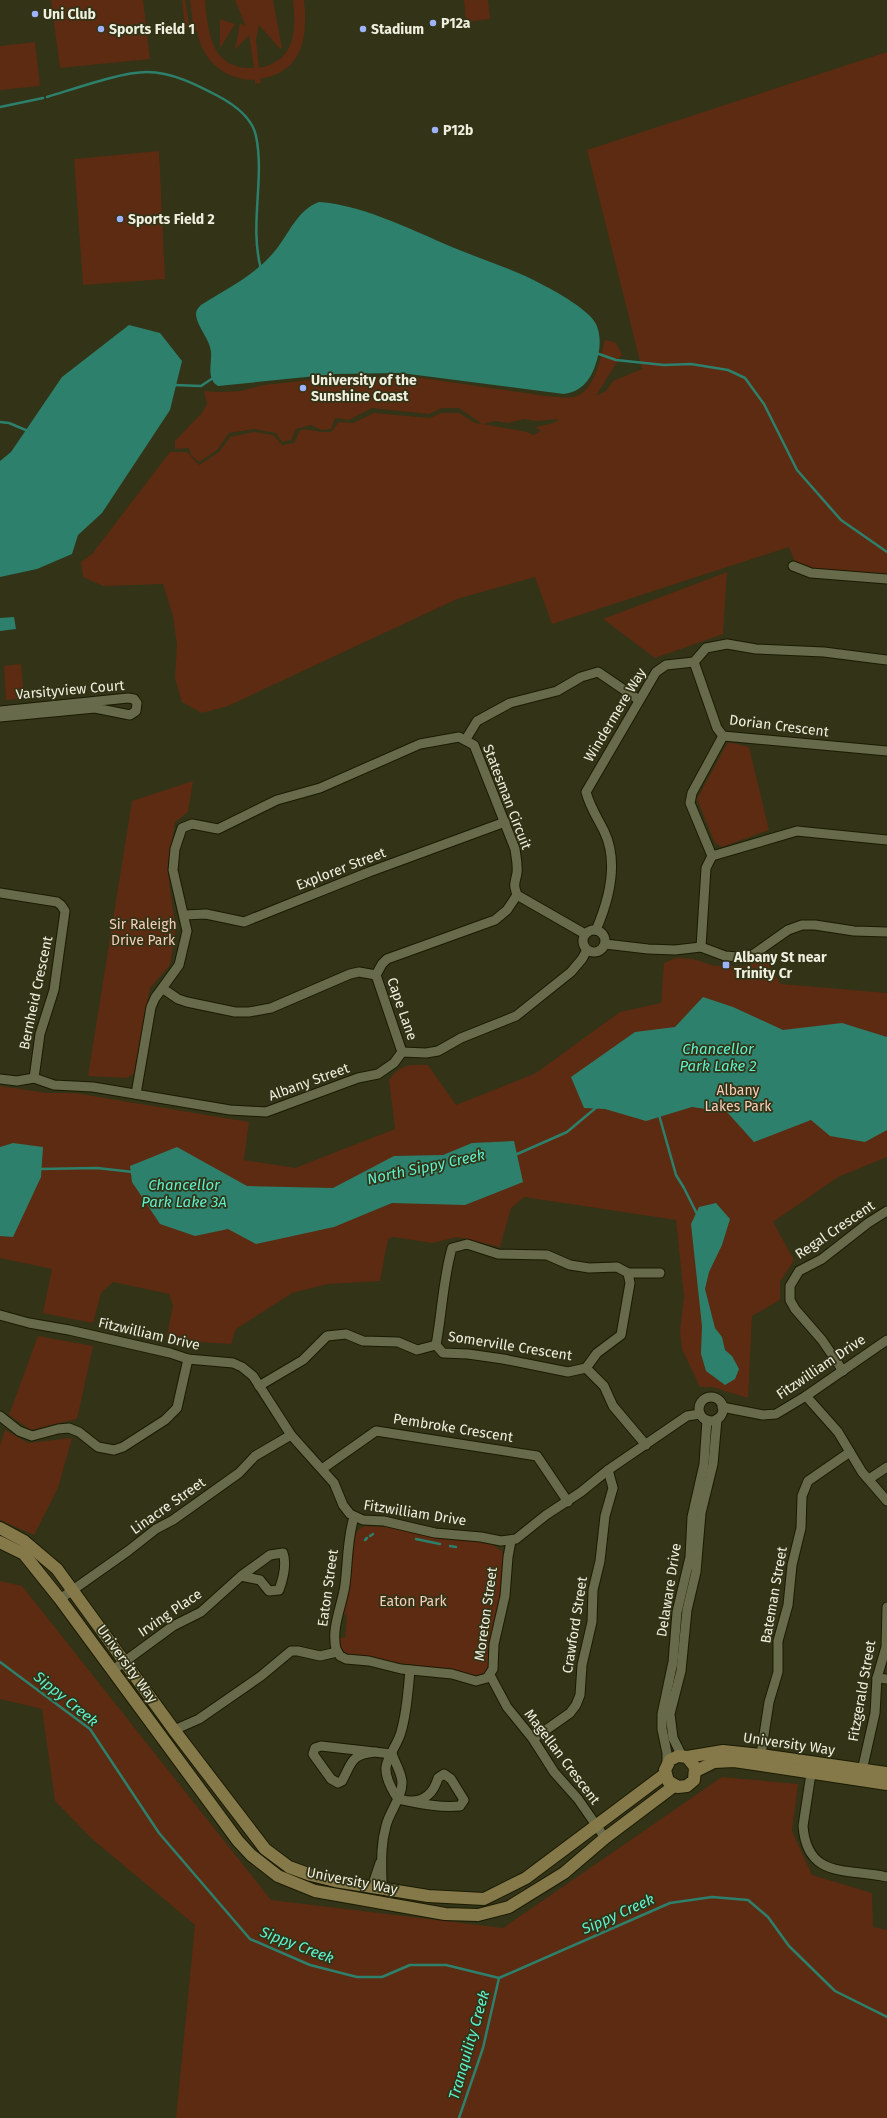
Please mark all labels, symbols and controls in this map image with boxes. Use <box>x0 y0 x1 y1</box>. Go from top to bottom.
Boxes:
place label: Uni Club <box>43 6 96 23</box>
marker: Uni Club <box>30 9 40 19</box>
place label: P12a <box>441 15 471 32</box>
marker: P12a <box>428 18 438 28</box>
place label: Sports Field 1 <box>109 21 195 38</box>
place label: Stadium <box>371 21 424 38</box>
marker: Sports Field 1 <box>96 24 106 34</box>
marker: Stadium <box>358 24 368 34</box>
place label: P12b <box>443 122 473 139</box>
marker: P12b <box>430 125 440 135</box>
place label: Sports Field 2 <box>128 211 215 228</box>
marker: Sports Field 2 <box>115 214 125 224</box>
place label: University of the Sunshine Coast <box>311 372 417 405</box>
marker: University of the Sunshine Coast <box>298 383 308 393</box>
street label: Windermere Way <box>580 665 650 765</box>
street label: Varsityview Court <box>15 677 126 703</box>
street label: Dorian Crescent <box>728 711 831 741</box>
street label: Statesman Circuit <box>479 742 535 853</box>
street label: Explorer Street <box>294 844 389 894</box>
park label: Sir Raleigh Drive Park <box>109 916 177 949</box>
street label: Bernheid Crescent <box>16 934 57 1051</box>
place label: Albany St near Trinity Cr <box>733 949 827 982</box>
marker: Albany St near Trinity Cr <box>721 960 731 970</box>
street label: Cape Lane <box>383 975 421 1043</box>
water label: Chancellor Park Lake 2 <box>679 1040 757 1075</box>
street label: Albany Street <box>266 1059 353 1104</box>
park label: Albany Lakes Park <box>705 1082 772 1115</box>
water label: North Sippy Creek <box>365 1146 487 1188</box>
water label: Chancellor Park Lake 3A <box>141 1176 227 1211</box>
street label: Regal Crescent <box>792 1197 879 1263</box>
street label: Fitzwilliam Drive <box>97 1314 201 1354</box>
street label: Somerville Crescent <box>447 1328 574 1364</box>
street label: Fitzwilliam Drive <box>773 1331 869 1403</box>
street label: Pembroke Crescent <box>392 1410 515 1446</box>
street label: Linacre Street <box>127 1473 210 1538</box>
street label: Fitzwilliam Drive <box>362 1496 468 1530</box>
street label: Delaware Drive <box>653 1542 685 1638</box>
street label: Bateman Street <box>757 1544 791 1645</box>
street label: Eaton Street <box>314 1547 342 1628</box>
street label: Moreton Street <box>471 1565 501 1662</box>
street label: Crawford Street <box>559 1574 591 1675</box>
street label: Irving Place <box>135 1585 205 1641</box>
park label: Eaton Park <box>379 1593 448 1610</box>
street label: University Way <box>93 1622 161 1707</box>
street label: Fitzgerald Street <box>845 1638 879 1743</box>
water label: Sippy Creek <box>29 1667 102 1730</box>
street label: Magellan Crescent <box>521 1706 604 1809</box>
street label: University Way <box>742 1729 836 1759</box>
street label: University Way <box>305 1864 399 1898</box>
water label: Sippy Creek <box>578 1890 657 1938</box>
water label: Sippy Creek <box>257 1922 337 1967</box>
water label: Tranquility Creek <box>445 1988 493 2102</box>

